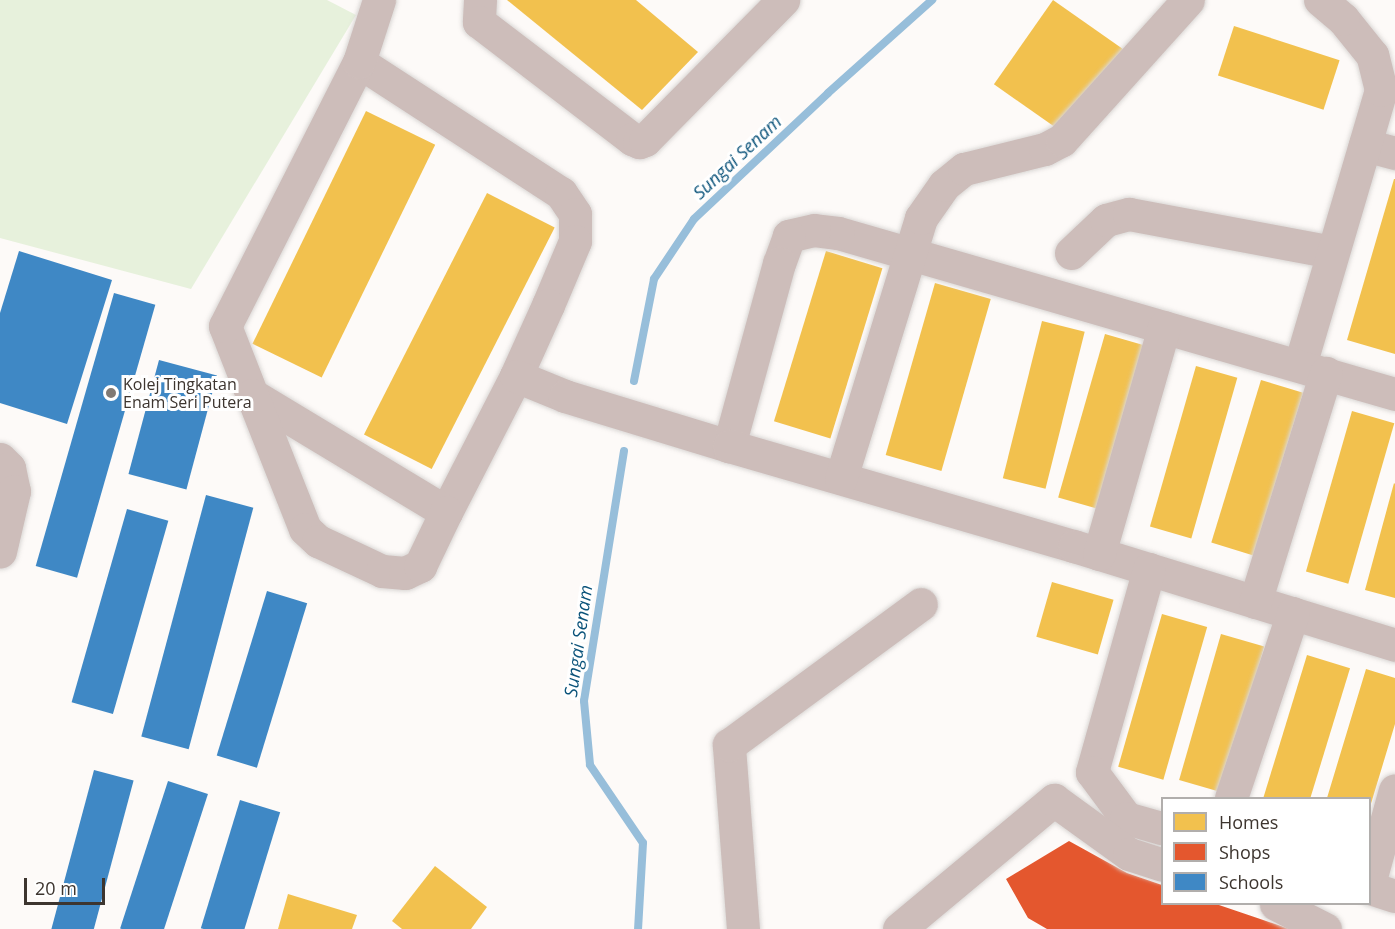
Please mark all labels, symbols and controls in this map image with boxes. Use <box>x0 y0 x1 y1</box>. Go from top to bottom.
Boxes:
water label: Sungai Senam <box>688 111 786 203</box>
place label: Kolej Tingkatan Enam Seri Putera <box>123 374 252 412</box>
marker: Kolej Tingkatan Enam Seri Putera <box>104 386 118 400</box>
water label: Sungai Senam <box>559 584 597 698</box>
legend <box>1161 797 1371 905</box>
text: Homes <box>1219 810 1278 834</box>
text: Shops <box>1219 840 1270 864</box>
scale bar <box>27 866 108 904</box>
text: Schools <box>1219 870 1283 894</box>
text: 20 m <box>35 876 77 900</box>

